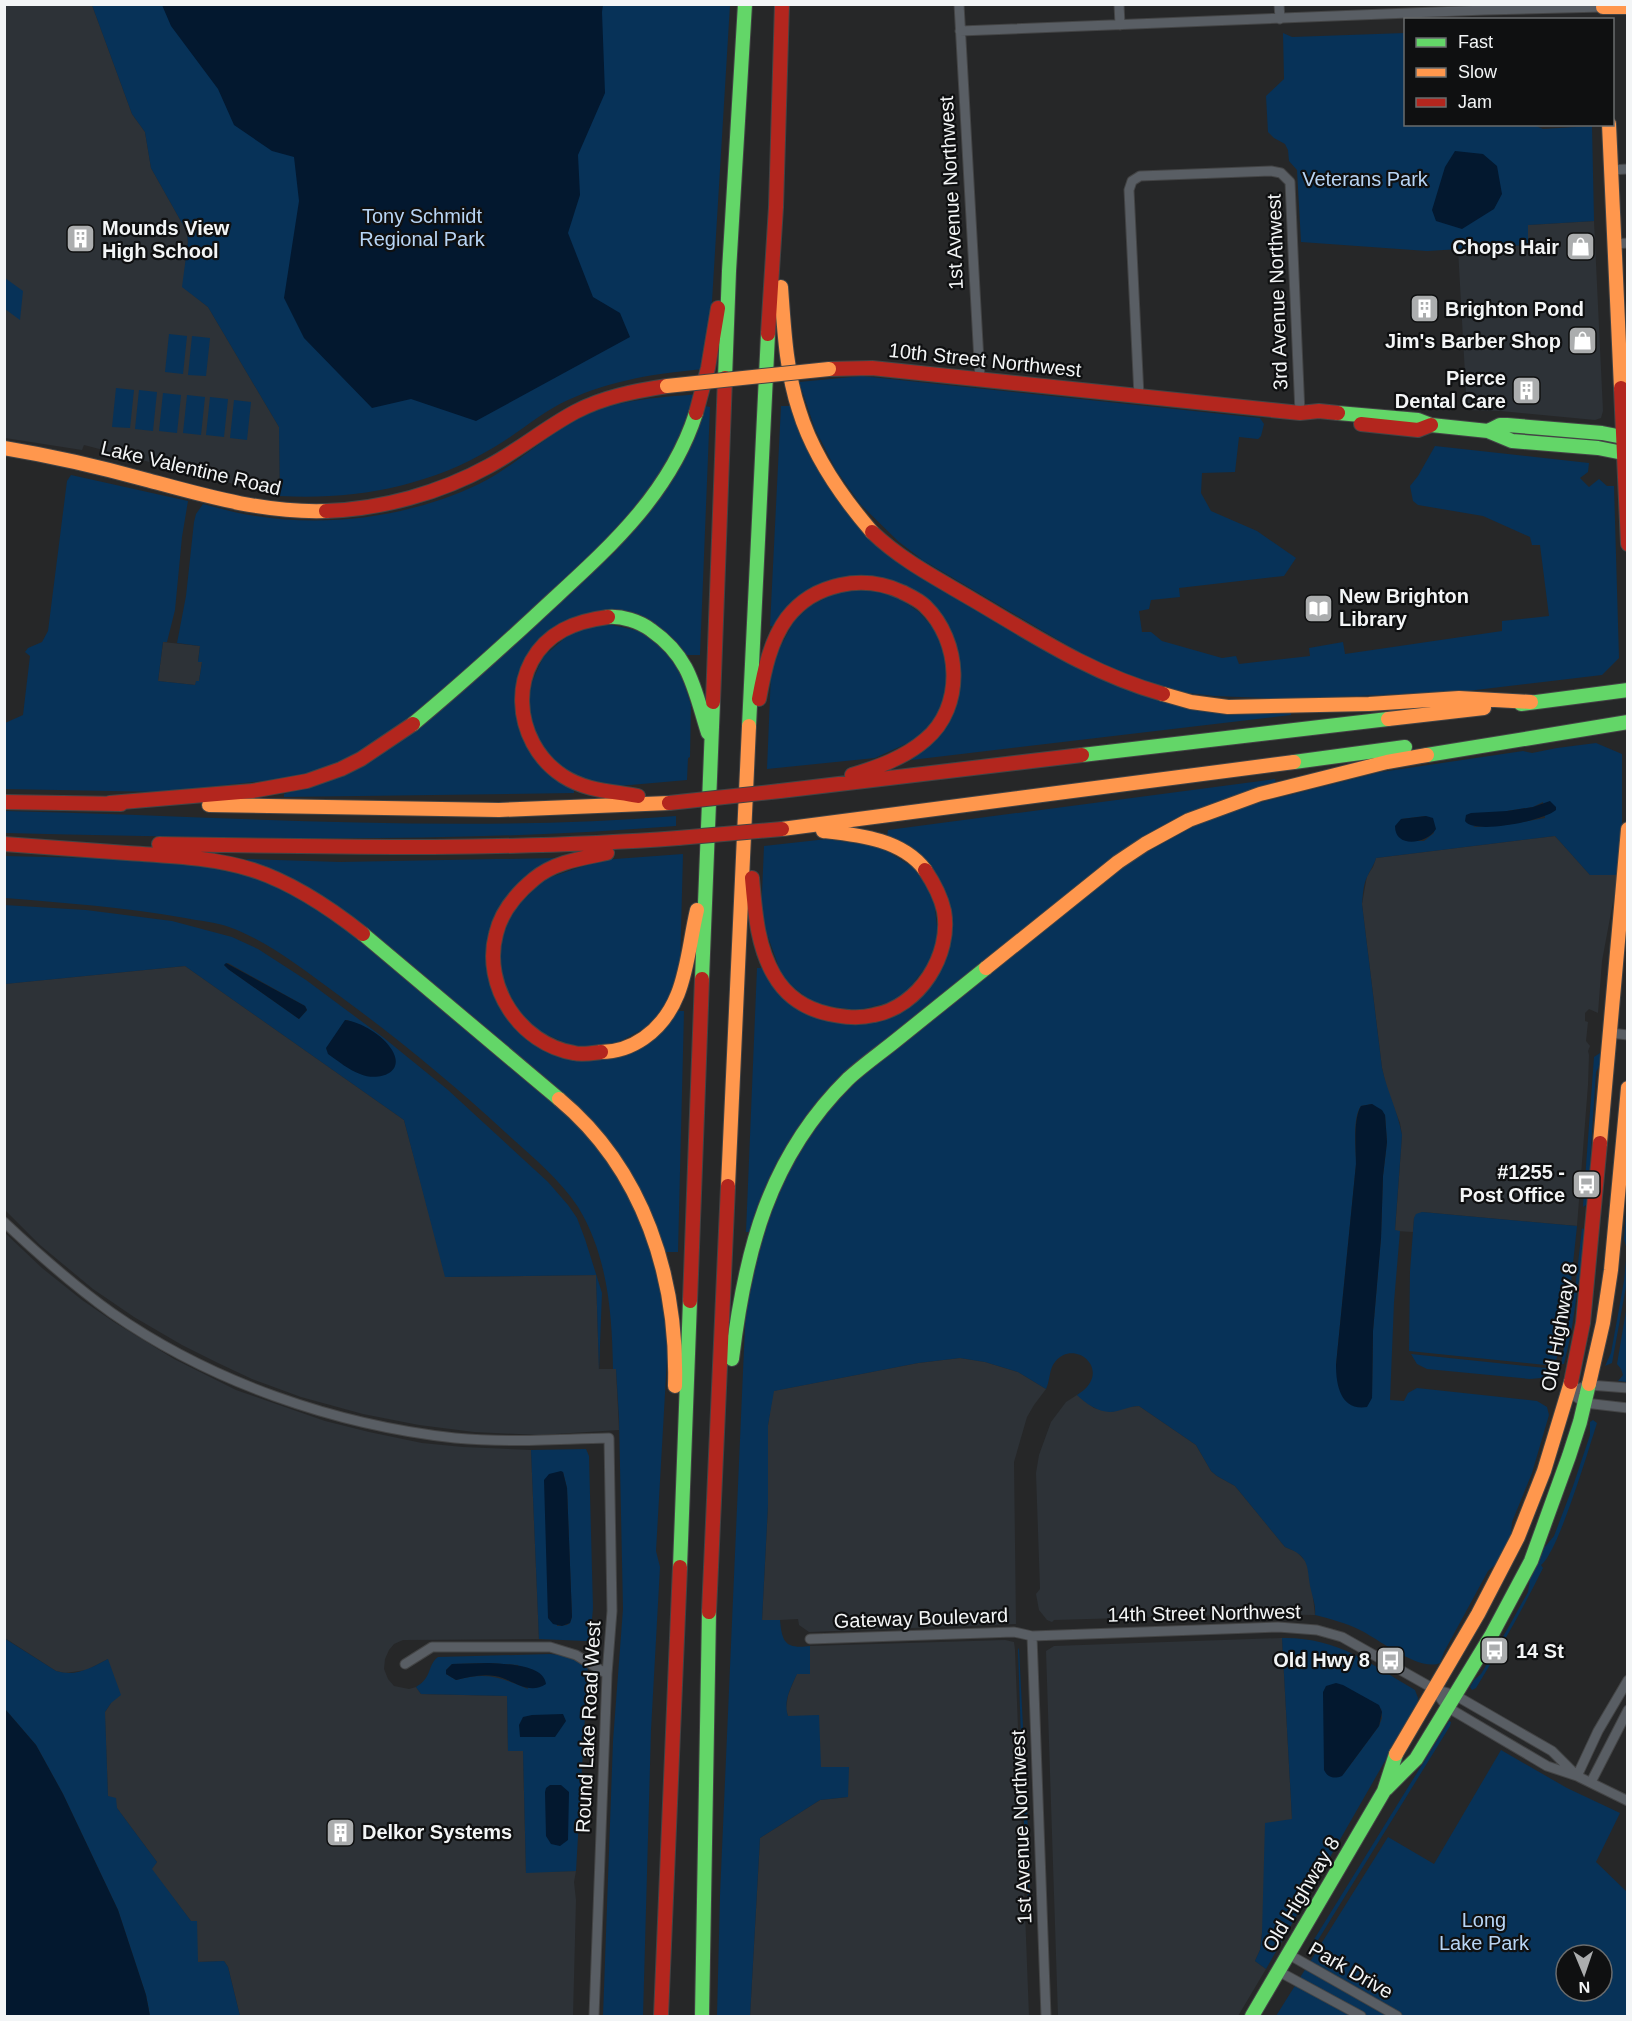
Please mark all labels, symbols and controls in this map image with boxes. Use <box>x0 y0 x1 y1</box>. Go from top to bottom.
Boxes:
legend <box>1404 18 1614 126</box>
text: Fast <box>1458 32 1493 52</box>
text: Slow <box>1458 62 1498 82</box>
text: Jam <box>1458 92 1492 112</box>
street label: 1st Avenue Northwest <box>935 95 967 291</box>
park label: Veterans Park <box>1302 168 1429 190</box>
street label: 3rd Avenue Northwest <box>1263 193 1291 391</box>
park label: Tony Schmidt Regional Park <box>359 205 486 250</box>
place label: Mounds View High School <box>102 217 230 262</box>
building icon: Mounds View High School <box>65 223 97 255</box>
shop icon: Chops Hair <box>1564 231 1596 263</box>
place label: Chops Hair <box>1452 236 1559 258</box>
building icon: Brighton Pond <box>1408 293 1440 325</box>
place label: Brighton Pond <box>1445 298 1584 320</box>
shop icon: Jim's Barber Shop <box>1566 325 1598 357</box>
place label: Jim's Barber Shop <box>1385 330 1561 352</box>
street label: 10th Street Northwest <box>888 339 1083 381</box>
place label: Pierce Dental Care <box>1395 367 1506 412</box>
building icon: Pierce Dental Care <box>1511 374 1543 406</box>
street label: Lake Valentine Road <box>99 437 283 499</box>
place label: New Brighton Library <box>1339 585 1469 630</box>
library icon: New Brighton Library <box>1302 592 1334 624</box>
place label: #1255 - Post Office <box>1459 1161 1565 1206</box>
bus stop icon: #1255 - Post Office <box>1570 1168 1602 1200</box>
street label: Old Highway 8 <box>1537 1261 1581 1393</box>
street label: 14th Street Northwest <box>1107 1600 1301 1626</box>
street label: Gateway Boulevard <box>833 1604 1009 1632</box>
street label: Round Lake Road West <box>571 1620 605 1833</box>
bus stop icon: 14 St <box>1479 1635 1511 1667</box>
place label: 14 St <box>1516 1640 1564 1662</box>
bus stop icon: Old Hwy 8 <box>1375 1644 1407 1676</box>
place label: Old Hwy 8 <box>1273 1649 1370 1671</box>
street label: 1st Avenue Northwest <box>1007 1729 1035 1924</box>
building icon: Delkor Systems <box>325 1816 357 1848</box>
place label: Delkor Systems <box>362 1821 512 1843</box>
street label: Old Highway 8 <box>1258 1833 1344 1955</box>
park label: Long Lake Park <box>1439 1909 1530 1954</box>
street label: Park Drive <box>1305 1937 1397 2003</box>
north arrow <box>1554 1943 1614 2003</box>
text: N <box>1578 1979 1591 1996</box>

